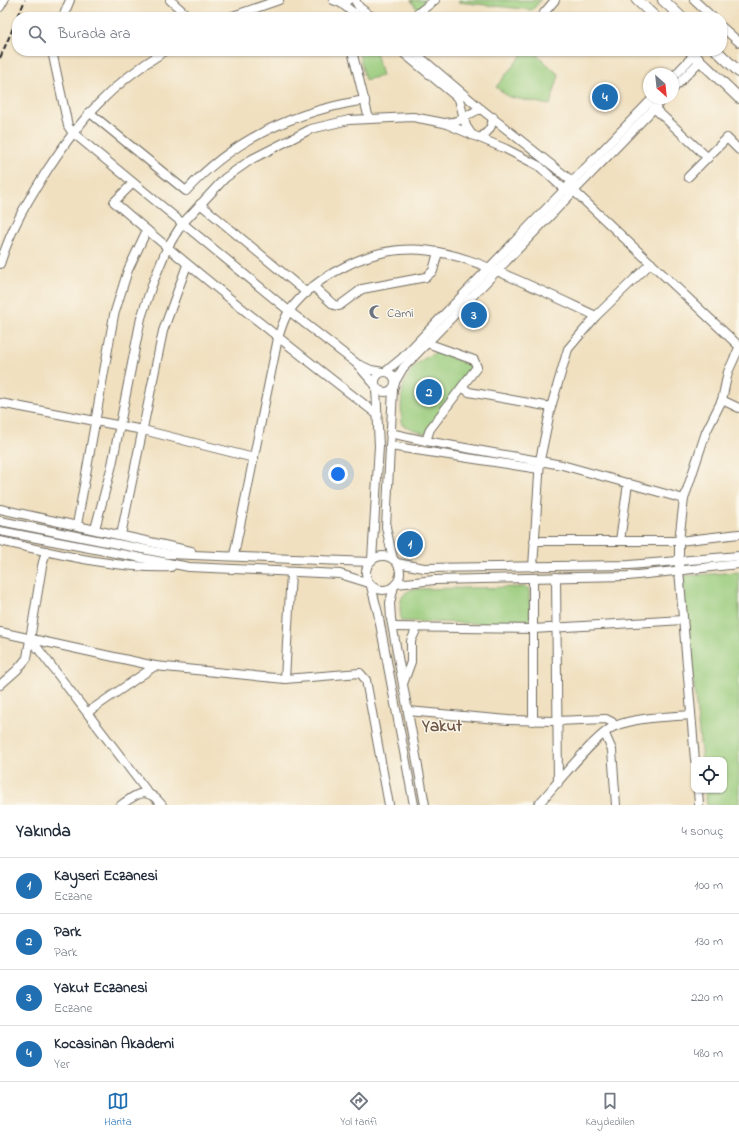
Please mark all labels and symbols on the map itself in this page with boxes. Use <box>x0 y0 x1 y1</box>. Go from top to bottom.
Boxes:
north arrow <box>643 68 679 104</box>
pin: 4 <box>592 82 618 112</box>
pin: 3 <box>461 300 487 330</box>
mosque icon: Cami <box>368 304 384 320</box>
place label: Cami <box>387 304 414 323</box>
pin: 2 <box>416 377 442 407</box>
your location <box>328 464 348 484</box>
pin: 1 <box>397 529 423 559</box>
district label: Yakut <box>421 714 462 739</box>

